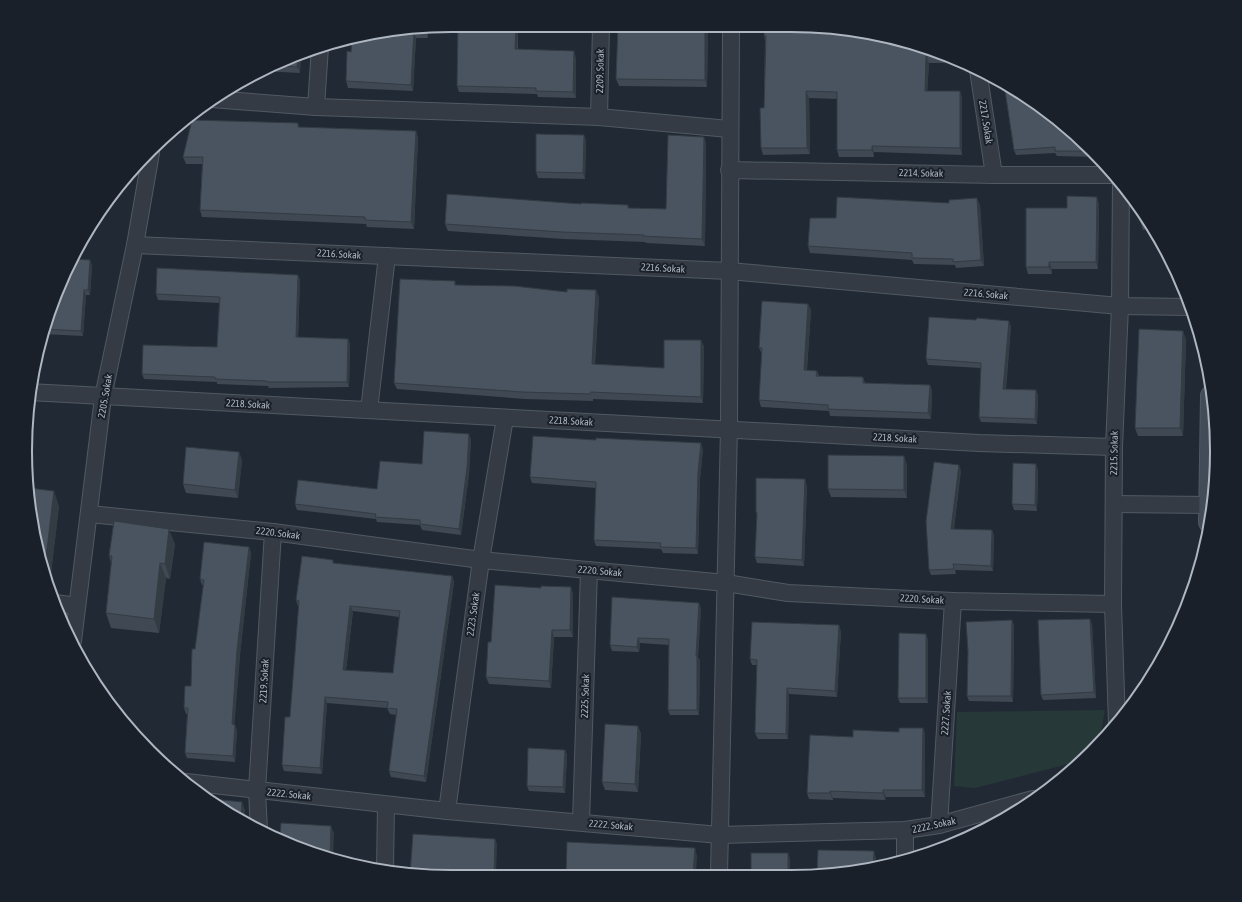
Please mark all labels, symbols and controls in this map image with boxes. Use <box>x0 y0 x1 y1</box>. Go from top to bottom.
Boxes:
street label: 2209. Sokak <box>594 48 606 93</box>
street label: 2217. Sokak <box>977 99 995 145</box>
street label: 2214. Sokak <box>899 167 944 179</box>
street label: 2216. Sokak <box>317 247 362 261</box>
street label: 2216. Sokak <box>641 261 686 275</box>
street label: 2216. Sokak <box>963 287 1009 301</box>
street label: 2205. Sokak <box>96 373 114 419</box>
street label: 2218. Sokak <box>226 397 271 411</box>
street label: 2218. Sokak <box>549 414 594 428</box>
street label: 2215. Sokak <box>1108 430 1120 475</box>
street label: 2218. Sokak <box>873 431 918 445</box>
street label: 2220. Sokak <box>255 525 301 541</box>
street label: 2220. Sokak <box>577 564 623 578</box>
street label: 2223. Sokak <box>464 591 482 637</box>
street label: 2220. Sokak <box>900 592 945 606</box>
street label: 2219. Sokak <box>257 658 271 703</box>
street label: 2225. Sokak <box>579 673 591 718</box>
street label: 2227. Sokak <box>939 690 953 735</box>
street label: 2222. Sokak <box>266 786 312 802</box>
street label: 2222. Sokak <box>911 815 957 835</box>
street label: 2222. Sokak <box>588 818 634 832</box>

